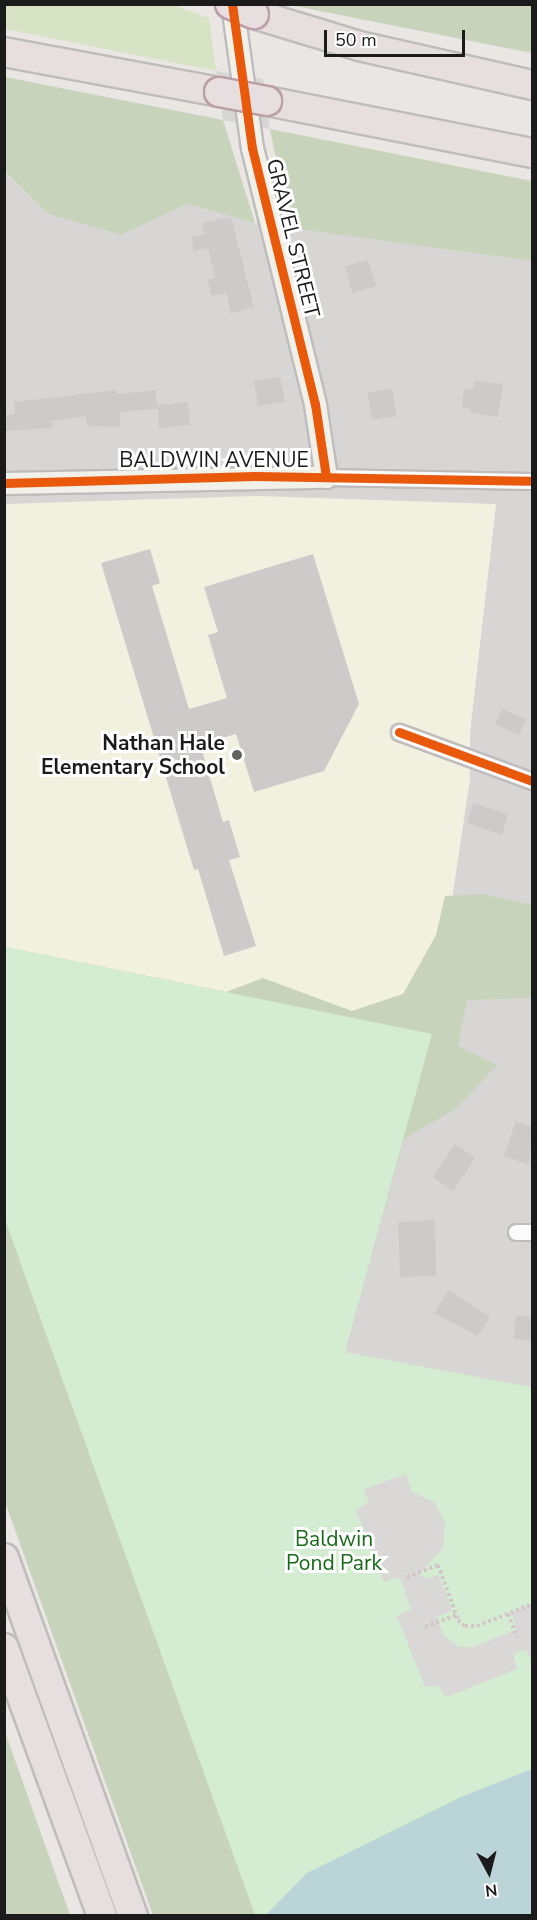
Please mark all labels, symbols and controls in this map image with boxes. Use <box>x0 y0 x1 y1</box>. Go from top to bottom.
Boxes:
scale bar <box>327 18 468 56</box>
text: 50 m <box>335 28 377 52</box>
street label: GRAVEL STREET <box>261 156 325 320</box>
street label: BALDWIN AVENUE <box>119 447 309 473</box>
place label: Nathan Hale Elementary School <box>41 730 225 780</box>
marker: Nathan Hale Elementary School <box>230 748 244 762</box>
park label: Baldwin Pond Park <box>286 1526 382 1576</box>
north arrow <box>459 1842 519 1902</box>
text: N <box>484 1878 498 1902</box>

